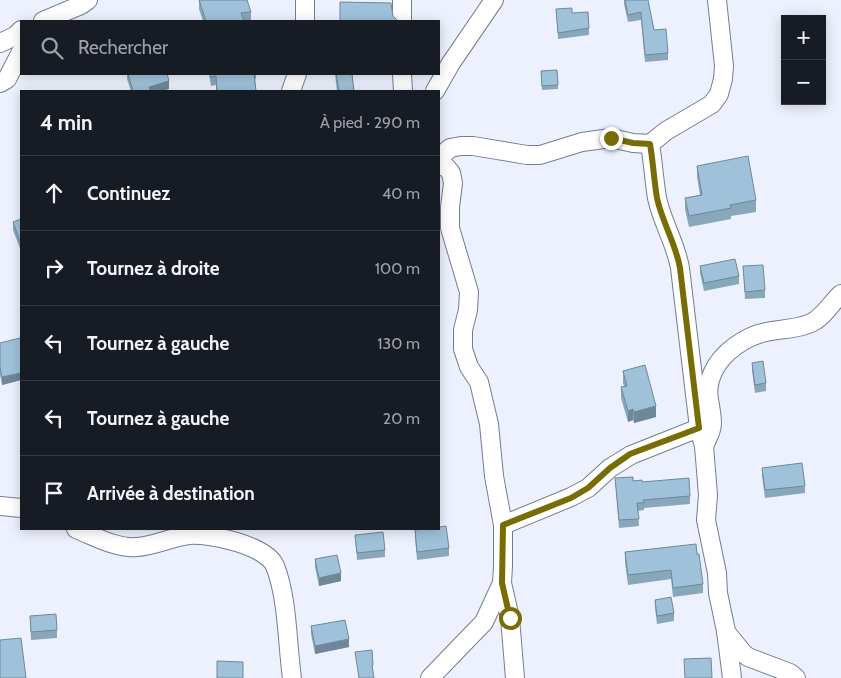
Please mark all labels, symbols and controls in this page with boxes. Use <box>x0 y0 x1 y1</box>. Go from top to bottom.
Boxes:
map controls <box>781 15 826 105</box>
button: + <box>781 15 826 60</box>
search box <box>20 20 440 75</box>
icon: search <box>38 34 66 62</box>
text: Rechercher <box>78 36 168 59</box>
button: − <box>781 60 826 105</box>
text: 4 min <box>40 110 93 135</box>
text: À pied · 290 m <box>320 113 420 132</box>
route end <box>600 127 623 150</box>
icon: ahead <box>40 179 68 207</box>
text: Continuez <box>87 182 170 205</box>
text: 40 m <box>382 184 420 203</box>
icon: right <box>40 254 68 282</box>
text: Tournez à droite <box>87 257 220 280</box>
text: 100 m <box>375 259 420 278</box>
icon: left <box>40 329 68 357</box>
text: Tournez à gauche <box>87 332 229 355</box>
text: 130 m <box>377 334 420 353</box>
icon: left <box>40 404 68 432</box>
text: Tournez à gauche <box>87 407 229 430</box>
text: 20 m <box>383 409 420 428</box>
icon: arrive <box>40 479 68 507</box>
text: Arrivée à destination <box>87 482 255 505</box>
route start <box>499 607 522 630</box>

